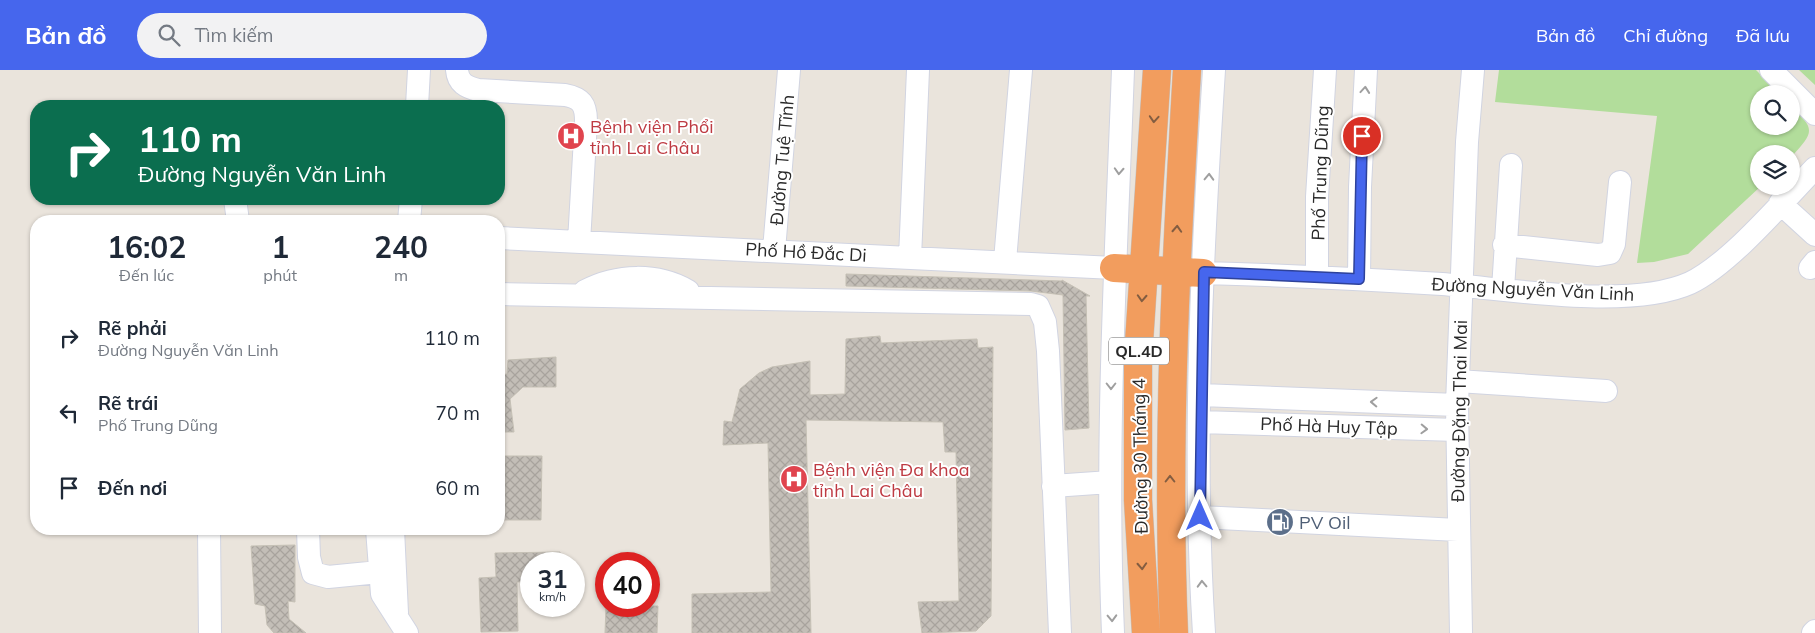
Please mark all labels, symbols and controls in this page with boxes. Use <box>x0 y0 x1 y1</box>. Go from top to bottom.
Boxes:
search box <box>137 13 487 58</box>
text: Bản đồ <box>25 20 107 50</box>
icon: search <box>155 21 183 49</box>
text: Tìm kiếm <box>195 23 274 47</box>
text: Bản đồ <box>1536 24 1595 47</box>
text: Chỉ đường <box>1623 24 1708 47</box>
text: Đã lưu <box>1736 24 1790 47</box>
map controls <box>1750 85 1800 195</box>
button: search <box>1750 85 1800 135</box>
one-way arrow <box>1359 86 1370 94</box>
street label: Đường Tuệ Tĩnh <box>765 94 799 226</box>
street label: Phố Trung Dũng <box>1306 105 1334 241</box>
place label: Bệnh viện Phổi tỉnh Lai Châu <box>590 115 714 159</box>
one-way arrow <box>1148 115 1159 123</box>
pin <box>1341 115 1383 157</box>
text: 110 m <box>138 117 242 161</box>
icon: right <box>55 120 120 185</box>
hospital icon: Bệnh viện Phổi tỉnh Lai Châu <box>556 121 586 151</box>
icon: arrive <box>1348 122 1376 150</box>
button: layers <box>1750 145 1800 195</box>
text: Đường Nguyễn Văn Linh <box>138 160 386 188</box>
one-way arrow <box>1114 167 1125 175</box>
one-way arrow <box>1204 173 1214 180</box>
one-way arrow <box>1172 225 1183 233</box>
text: 16:02 <box>107 228 186 266</box>
text: 1 <box>271 228 289 266</box>
text: 240 <box>374 228 428 266</box>
street label: Phố Hồ Đắc Di <box>745 237 867 267</box>
text: Đến lúc <box>119 265 174 285</box>
text: phút <box>263 265 297 285</box>
text: m <box>394 265 408 285</box>
street label: Đường Nguyễn Văn Linh <box>1431 272 1635 306</box>
one-way arrow <box>1136 295 1147 303</box>
text: Rẽ phải <box>98 316 167 340</box>
street label: Đường Đặng Thai Mai <box>1446 320 1472 502</box>
icon: right <box>55 324 83 352</box>
text: 110 m <box>424 326 480 350</box>
road number: QL.4D <box>1109 338 1169 364</box>
text: Đường Nguyễn Văn Linh <box>98 340 279 360</box>
street label: Đường 30 Tháng 4 <box>1127 378 1153 534</box>
one-way arrow <box>1106 382 1116 390</box>
text: Rẽ trái <box>98 391 158 415</box>
one-way arrow <box>1369 396 1377 407</box>
icon: left <box>55 399 83 427</box>
text: 70 m <box>436 401 480 425</box>
street label: Phố Hà Huy Tập <box>1260 412 1398 440</box>
text: Phố Trung Dũng <box>98 415 218 435</box>
one-way arrow <box>1420 424 1428 434</box>
place label: Bệnh viện Đa khoa tỉnh Lai Châu <box>813 458 970 502</box>
hospital icon: Bệnh viện Đa khoa tỉnh Lai Châu <box>779 464 809 494</box>
icon: arrive <box>55 474 83 502</box>
one-way arrow <box>1165 475 1175 483</box>
text: Đến nơi <box>98 476 167 500</box>
text: 60 m <box>436 476 480 500</box>
position arrow <box>1173 489 1225 541</box>
fuel station icon: PV Oil <box>1265 507 1295 537</box>
place label: PV Oil <box>1299 511 1350 534</box>
speed limit sign: 40 <box>595 552 660 617</box>
one-way arrow <box>1137 562 1148 570</box>
text: 31 <box>537 563 568 594</box>
one-way arrow <box>1196 580 1207 588</box>
text: km/h <box>539 589 566 604</box>
one-way arrow <box>1107 615 1118 623</box>

